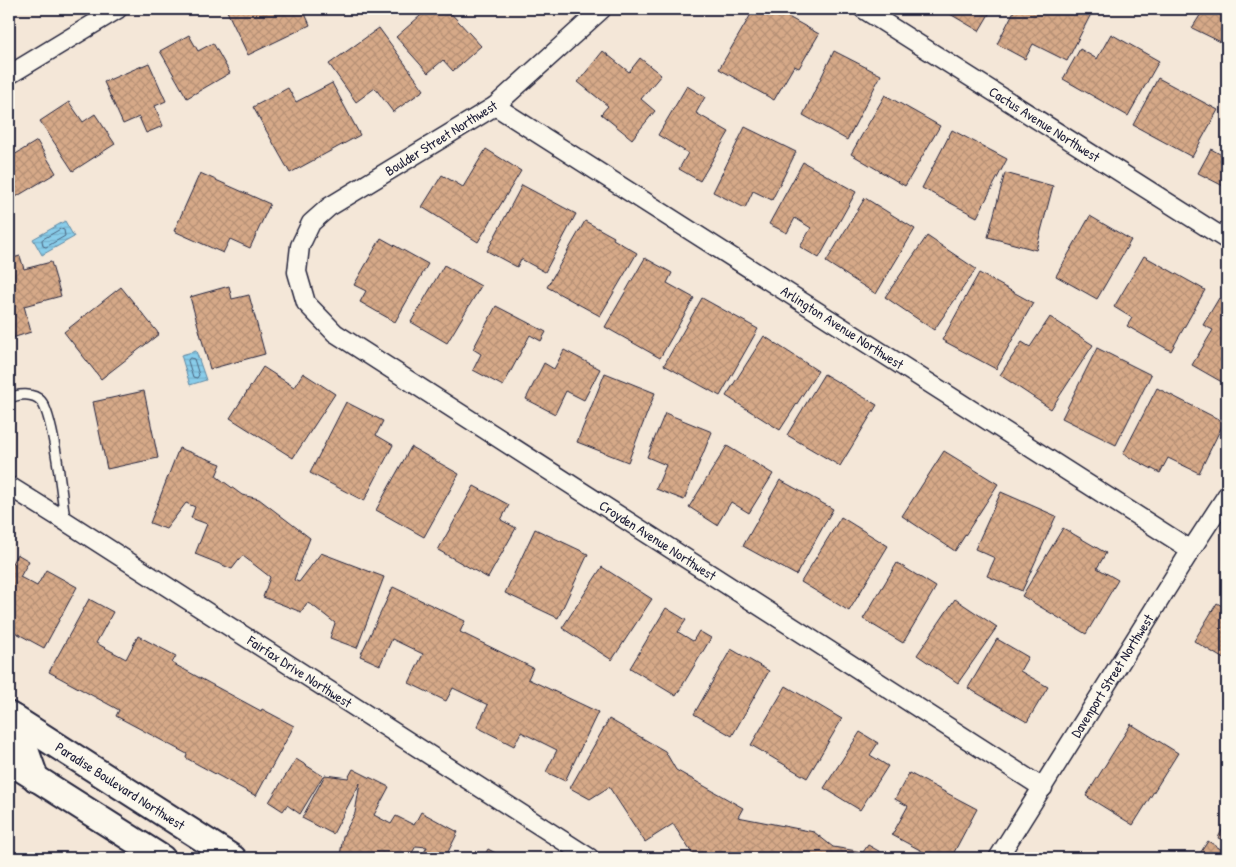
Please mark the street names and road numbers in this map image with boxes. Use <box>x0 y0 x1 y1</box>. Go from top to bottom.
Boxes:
street label: Cactus Avenue Northwest <box>986 81 1104 166</box>
street label: Boulder Street Northwest <box>381 95 501 180</box>
street label: Arlington Avenue Northwest <box>778 281 908 373</box>
street label: Croyden Avenue Northwest <box>596 495 720 585</box>
street label: Davenport Street Northwest <box>1066 610 1158 741</box>
street label: Fairfax Drive Northwest <box>243 630 356 712</box>
street label: Paradise Boulevard Northwest <box>52 737 189 834</box>

